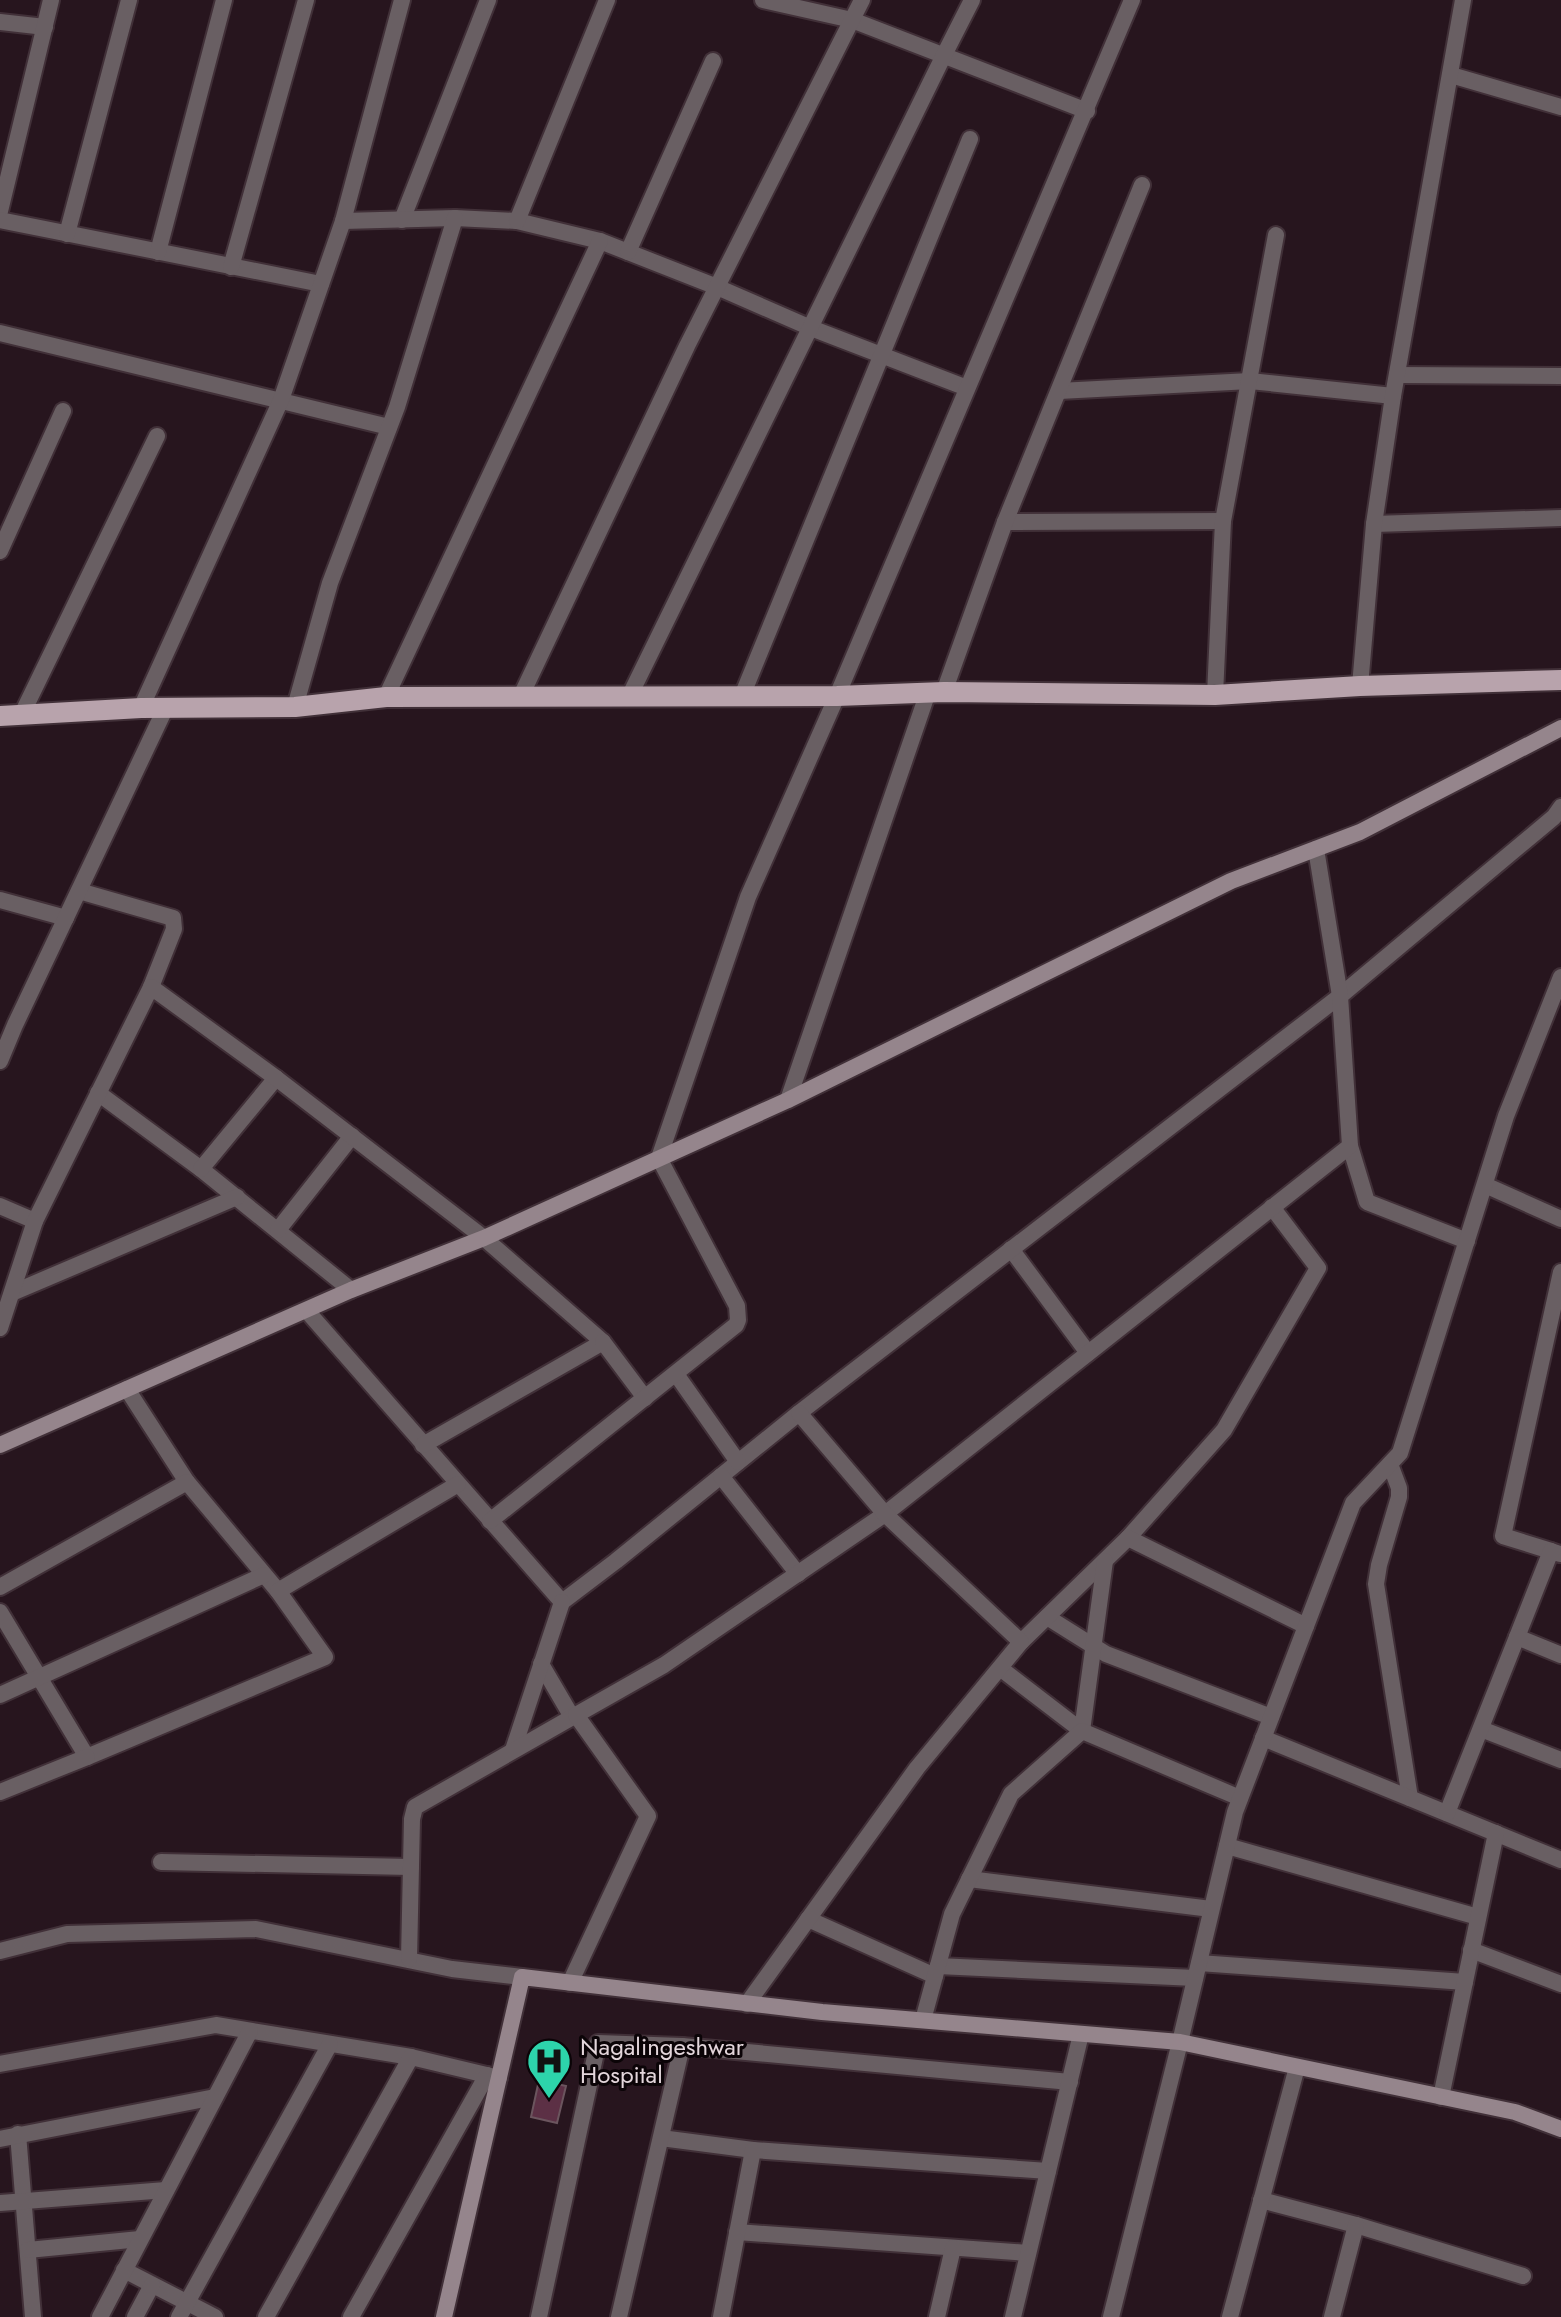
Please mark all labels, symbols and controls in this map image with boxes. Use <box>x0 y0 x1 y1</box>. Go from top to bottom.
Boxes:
place label: Nagalingeshwar Hospital <box>580 2029 745 2092</box>
hospital icon: Nagalingeshwar Hospital <box>525 2037 573 2100</box>

